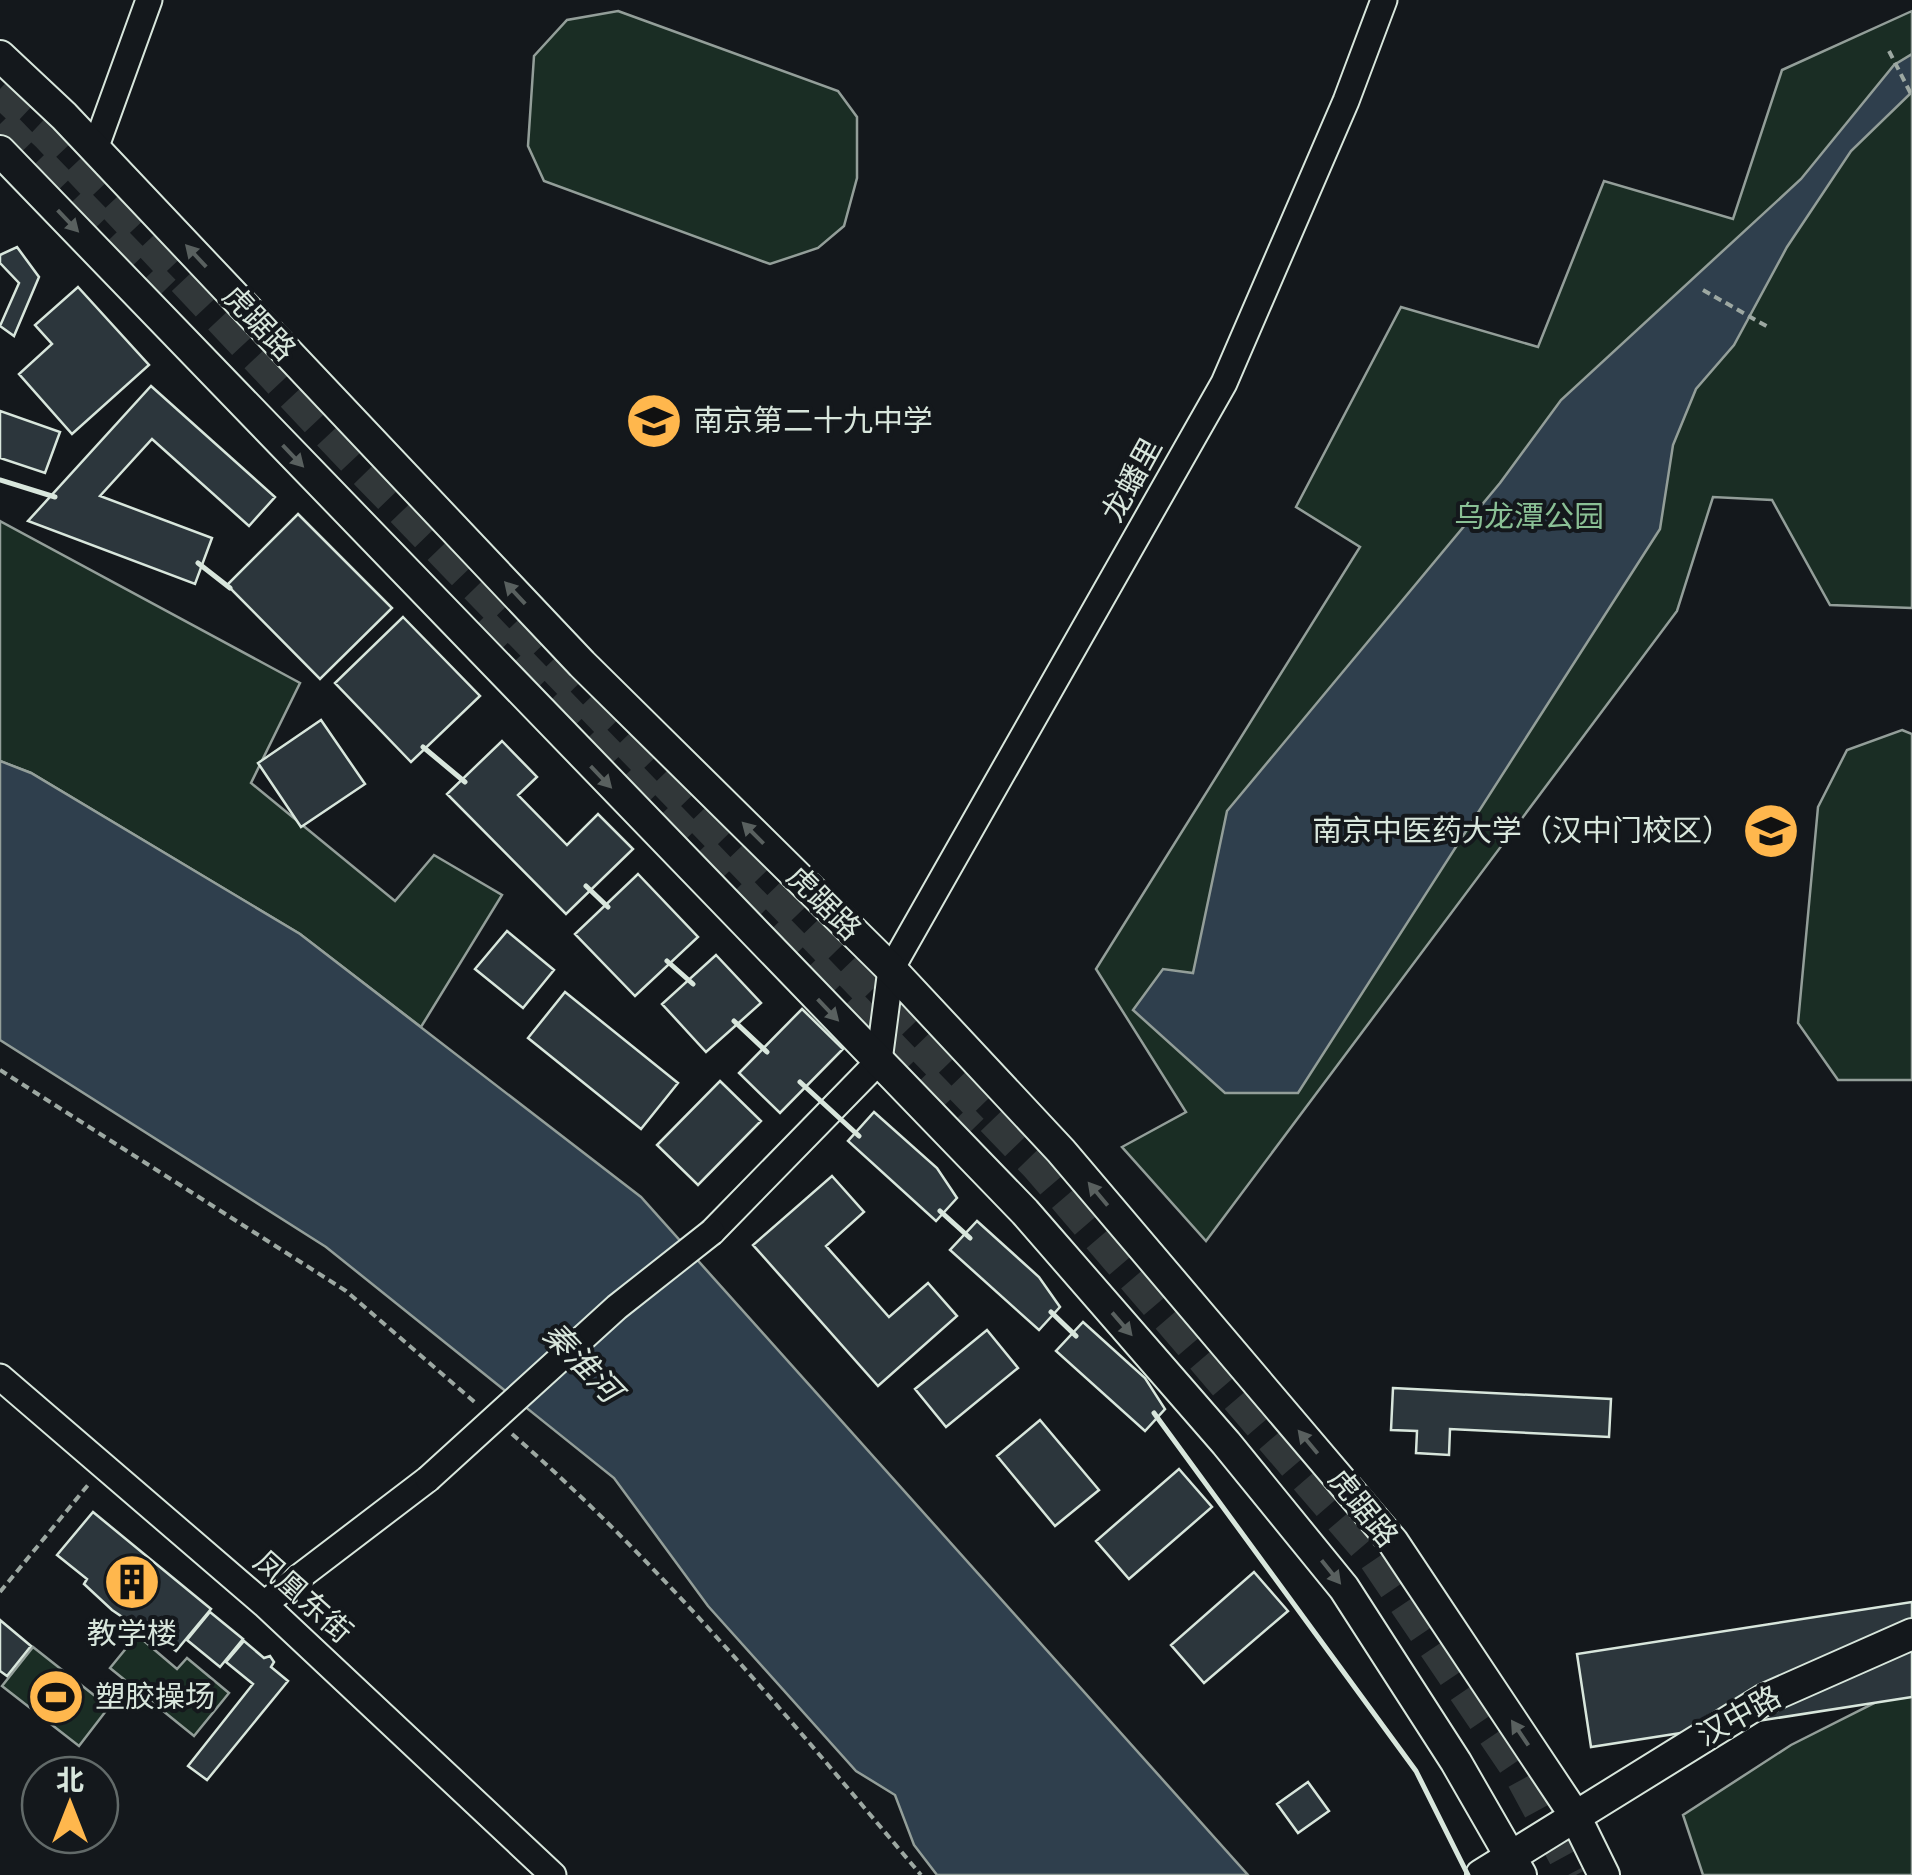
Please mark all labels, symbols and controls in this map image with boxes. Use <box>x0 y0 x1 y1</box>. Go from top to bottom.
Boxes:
one-way arrow <box>56 209 79 233</box>
one-way arrow <box>185 244 208 268</box>
street label: 虎踞路 <box>217 276 304 367</box>
school or university icon: 南京第二十九中学 <box>624 391 684 451</box>
place label: 南京第二十九中学 <box>693 401 933 437</box>
street label: 龙蟠里 <box>1093 431 1168 527</box>
one-way arrow <box>281 444 304 468</box>
park label: 乌龙潭公园 <box>1454 497 1604 533</box>
one-way arrow <box>504 582 527 606</box>
one-way arrow <box>589 765 612 789</box>
school or university icon: 南京中医药大学（汉中门校区） <box>1741 801 1801 861</box>
place label: 南京中医药大学（汉中门校区） <box>1312 811 1732 847</box>
one-way arrow <box>742 821 765 845</box>
street label: 虎踞路 <box>781 857 870 946</box>
one-way arrow <box>816 997 840 1021</box>
one-way arrow <box>1088 1182 1110 1207</box>
one-way arrow <box>1110 1311 1132 1336</box>
water label: 秦淮河 <box>536 1313 635 1413</box>
one-way arrow <box>1298 1430 1320 1455</box>
street label: 虎踞路 <box>1322 1460 1407 1553</box>
street label: 凤凰东街 <box>248 1542 361 1649</box>
building icon: 教学楼 <box>102 1552 162 1612</box>
one-way arrow <box>1320 1560 1341 1585</box>
place label: 教学楼 <box>87 1614 177 1650</box>
sports icon: 塑胶操场 <box>26 1667 86 1727</box>
place label: 塑胶操场 <box>95 1677 215 1713</box>
street label: 汉中路 <box>1690 1677 1786 1752</box>
one-way arrow <box>1511 1719 1530 1746</box>
north arrow <box>20 1755 120 1855</box>
text: 北 <box>56 1762 84 1796</box>

